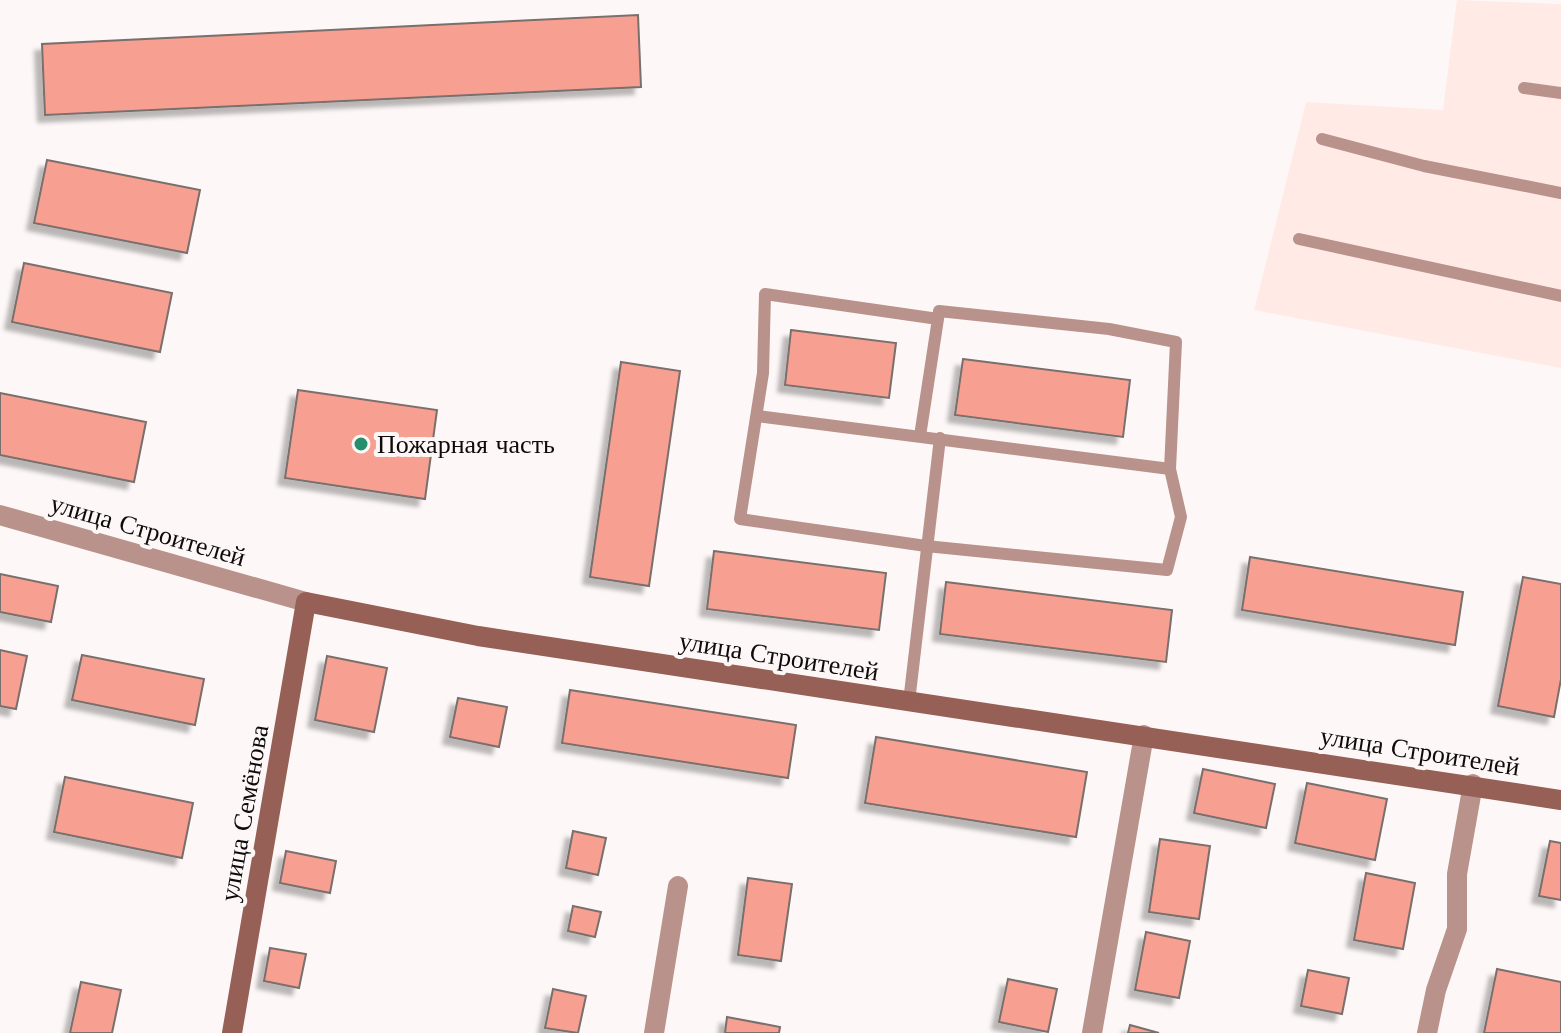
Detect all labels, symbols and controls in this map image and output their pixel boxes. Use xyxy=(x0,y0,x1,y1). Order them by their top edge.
place label: Пожарная часть xyxy=(377,428,555,460)
marker: Пожарная часть xyxy=(352,435,370,453)
street label: улица Строителей xyxy=(47,487,249,573)
street label: улица Строителей xyxy=(677,624,881,688)
street label: улица Строителей xyxy=(1318,719,1522,783)
street label: улица Семёнова xyxy=(213,722,275,904)

